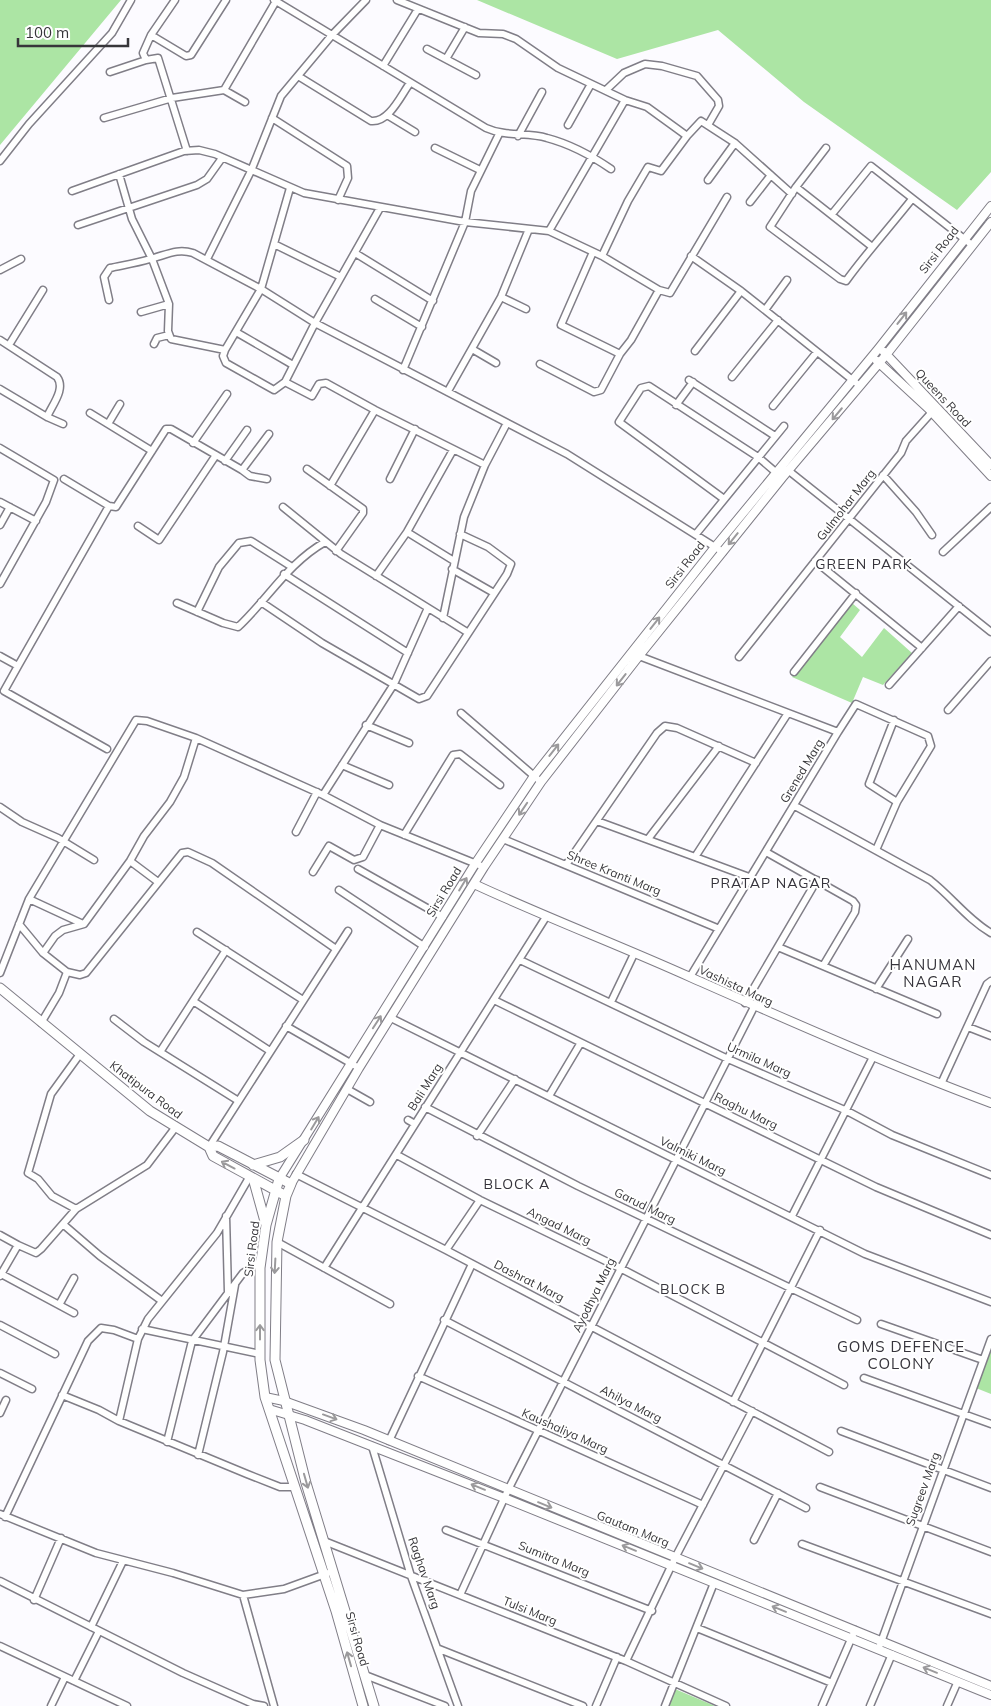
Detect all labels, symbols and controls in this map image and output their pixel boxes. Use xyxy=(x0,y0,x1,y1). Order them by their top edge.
scale bar xyxy=(18,15,128,47)
text: 100 m xyxy=(25,23,69,42)
street label: Sirsi Road xyxy=(915,223,962,276)
one-way arrow xyxy=(897,311,907,325)
street label: Queens Road xyxy=(912,365,974,430)
one-way arrow xyxy=(831,407,842,420)
street label: Gulmohar Marg xyxy=(813,466,878,543)
one-way arrow xyxy=(728,532,739,545)
street label: Sirsi Road xyxy=(661,538,708,591)
district label: GREEN PARK xyxy=(815,555,913,573)
one-way arrow xyxy=(650,616,660,630)
one-way arrow xyxy=(615,673,626,686)
street label: Grened Marg xyxy=(776,736,827,806)
one-way arrow xyxy=(549,744,560,757)
one-way arrow xyxy=(517,802,528,816)
street label: Shree Kranti Marg xyxy=(565,847,664,898)
street label: Sirsi Road xyxy=(423,864,464,920)
district label: PRATAP NAGAR xyxy=(710,874,832,892)
one-way arrow xyxy=(458,878,468,892)
district label: HANUMAN NAGAR xyxy=(890,955,976,991)
street label: Vashista Marg xyxy=(697,962,776,1009)
one-way arrow xyxy=(372,1016,382,1030)
street label: Urmila Marg xyxy=(725,1039,794,1080)
street label: Khatipura Road xyxy=(107,1057,186,1122)
street label: Bali Marg xyxy=(404,1060,445,1113)
street label: Raghu Marg xyxy=(712,1089,780,1132)
one-way arrow xyxy=(310,1116,320,1130)
street label: Valmiki Marg xyxy=(657,1133,729,1178)
one-way arrow xyxy=(221,1160,236,1170)
district label: BLOCK A xyxy=(484,1175,550,1193)
street label: Garud Marg xyxy=(612,1184,678,1227)
street label: Angad Marg xyxy=(525,1204,594,1248)
street label: Sirsi Road xyxy=(241,1220,262,1278)
street label: Ayodhya Marg xyxy=(569,1255,618,1335)
street label: Dashrat Marg xyxy=(492,1256,567,1305)
one-way arrow xyxy=(271,1258,280,1274)
district label: BLOCK B xyxy=(660,1280,726,1298)
one-way arrow xyxy=(255,1324,265,1340)
district label: GOMS DEFENCE COLONY xyxy=(837,1337,965,1373)
street label: Ahilya Marg xyxy=(598,1382,665,1425)
street label: Kaushaliya Marg xyxy=(520,1405,611,1456)
one-way arrow xyxy=(321,1413,337,1422)
street label: Sugreev Marg xyxy=(902,1450,943,1528)
one-way arrow xyxy=(301,1473,311,1489)
one-way arrow xyxy=(471,1482,486,1492)
one-way arrow xyxy=(537,1501,552,1510)
street label: Gautam Marg xyxy=(595,1507,672,1550)
street label: Raghav Marg xyxy=(405,1535,444,1611)
street label: Sumitra Marg xyxy=(516,1537,592,1580)
one-way arrow xyxy=(621,1543,637,1552)
one-way arrow xyxy=(687,1562,703,1571)
street label: Tulsi Marg xyxy=(501,1593,559,1628)
one-way arrow xyxy=(772,1604,787,1613)
street label: Sirsi Road xyxy=(343,1610,372,1668)
one-way arrow xyxy=(344,1652,354,1668)
one-way arrow xyxy=(923,1664,938,1674)

